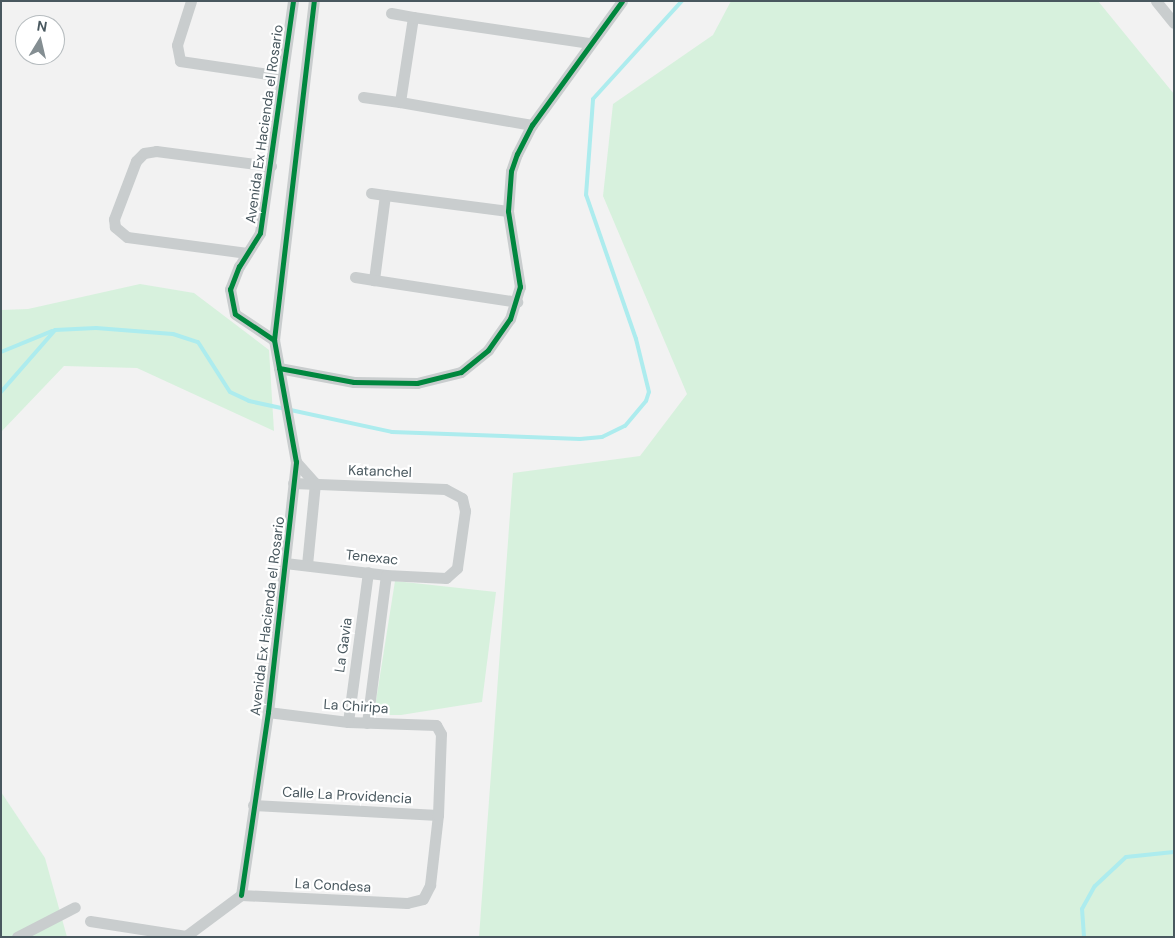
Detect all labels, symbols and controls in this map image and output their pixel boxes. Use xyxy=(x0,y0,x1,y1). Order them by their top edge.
north arrow xyxy=(15,15,65,65)
text: N xyxy=(36,16,49,36)
street label: Avenida Ex Hacienda el Rosario xyxy=(242,23,286,225)
street label: Katanchel xyxy=(348,461,412,481)
street label: Avenida Ex Hacienda el Rosario xyxy=(246,515,288,717)
street label: Tenexac xyxy=(345,546,399,568)
street label: La Gavia xyxy=(331,617,355,673)
street label: La Chiripa xyxy=(323,695,389,717)
street label: Calle La Providencia xyxy=(282,783,412,807)
street label: La Condesa xyxy=(294,875,372,895)

